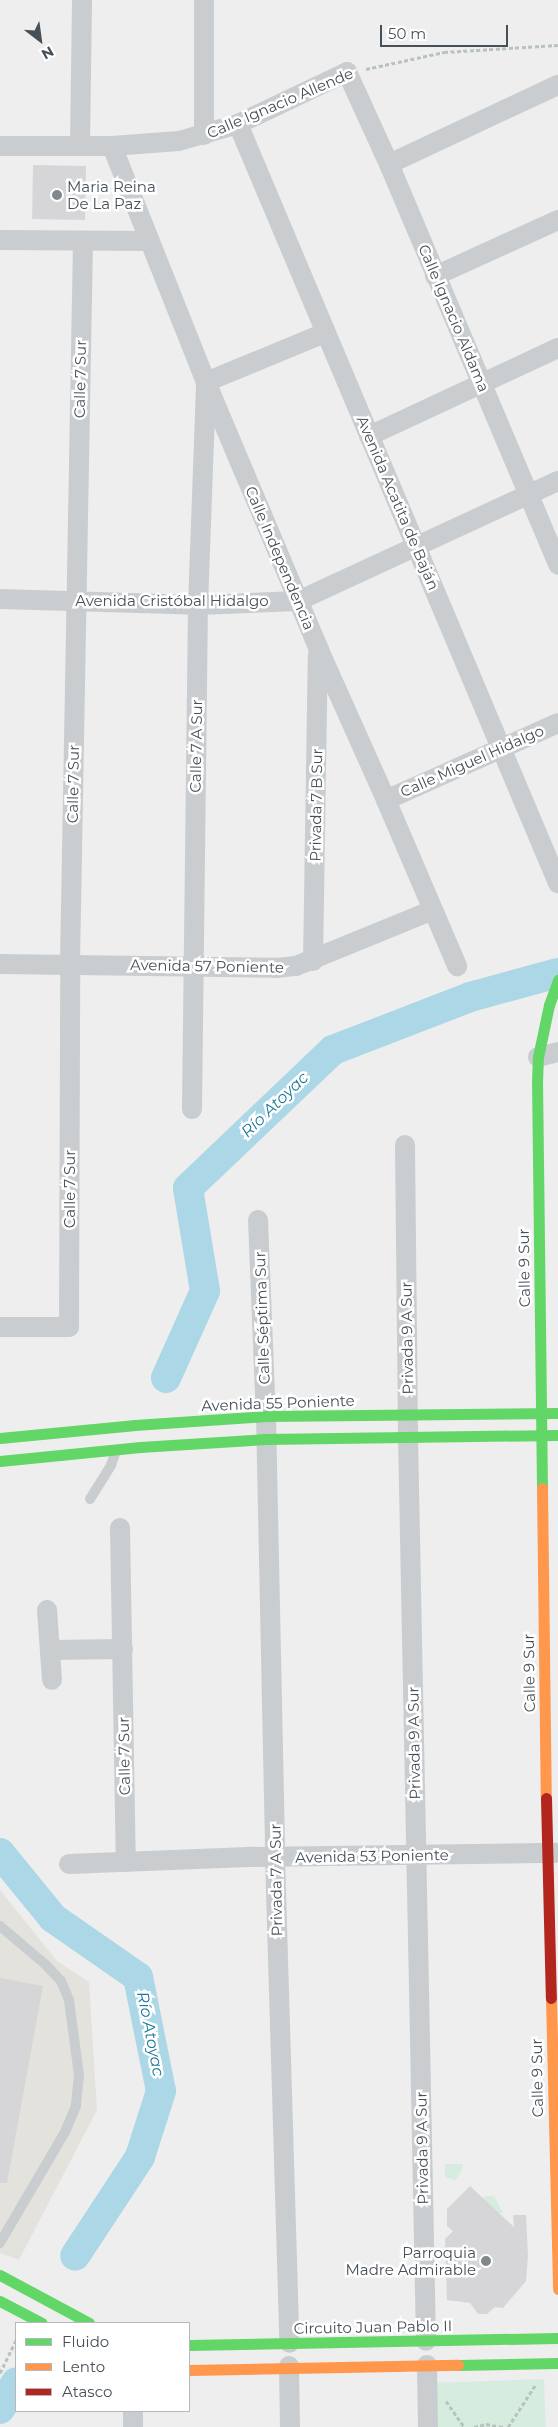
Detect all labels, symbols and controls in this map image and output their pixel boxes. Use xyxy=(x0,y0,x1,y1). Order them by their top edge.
north arrow xyxy=(15,15,65,65)
scale bar xyxy=(383,15,510,47)
text: 50 m xyxy=(388,24,426,43)
text: N xyxy=(38,42,57,64)
street label: Calle Ignacio Allende xyxy=(204,64,356,142)
place label: Maria Reina De La Paz xyxy=(67,177,156,212)
marker: Maria Reina De La Paz xyxy=(51,189,63,201)
street label: Calle Ignacio Aldama xyxy=(415,242,493,394)
street label: Calle 7 Sur xyxy=(70,340,90,418)
street label: Avenida Acatita de Baján xyxy=(353,413,443,593)
street label: Calle Independencia xyxy=(242,483,318,633)
street label: Avenida Cristóbal Hidalgo xyxy=(75,592,269,610)
street label: Calle 7 A Sur xyxy=(186,699,206,793)
street label: Calle Miguel Hidalgo xyxy=(397,721,547,801)
street label: Calle 7 Sur xyxy=(63,745,83,823)
street label: Privada 7 B Sur xyxy=(306,748,326,862)
street label: Avenida 57 Poniente xyxy=(130,956,284,976)
water label: Río Atoyac xyxy=(237,1068,313,1142)
street label: Calle 7 Sur xyxy=(61,1150,79,1228)
street label: Calle 9 Sur xyxy=(514,1228,534,1308)
street label: Calle Séptima Sur xyxy=(251,1251,273,1385)
street label: Privada 9 A Sur xyxy=(397,1281,417,1395)
street label: Avenida 55 Poniente xyxy=(201,1391,355,1415)
street label: Calle 9 Sur xyxy=(519,1633,539,1713)
street label: Privada 9 A Sur xyxy=(404,1686,424,1800)
street label: Calle 7 Sur xyxy=(114,1717,134,1795)
street label: Privada 7 A Sur xyxy=(266,1823,286,1937)
street label: Avenida 53 Poniente xyxy=(295,1846,449,1866)
water label: Río Atoyac xyxy=(132,1990,168,2078)
street label: Calle 9 Sur xyxy=(527,2038,547,2118)
street label: Privada 9 A Sur xyxy=(412,2091,432,2205)
place label: Parroquia Madre Admirable xyxy=(346,2243,476,2278)
marker: Parroquia Madre Admirable xyxy=(480,2255,492,2267)
street label: Circuito Juan Pablo II xyxy=(294,2317,452,2337)
legend xyxy=(15,2322,190,2412)
text: Fluido xyxy=(62,2332,109,2351)
text: Lento xyxy=(62,2357,105,2376)
text: Atasco xyxy=(62,2382,112,2401)

